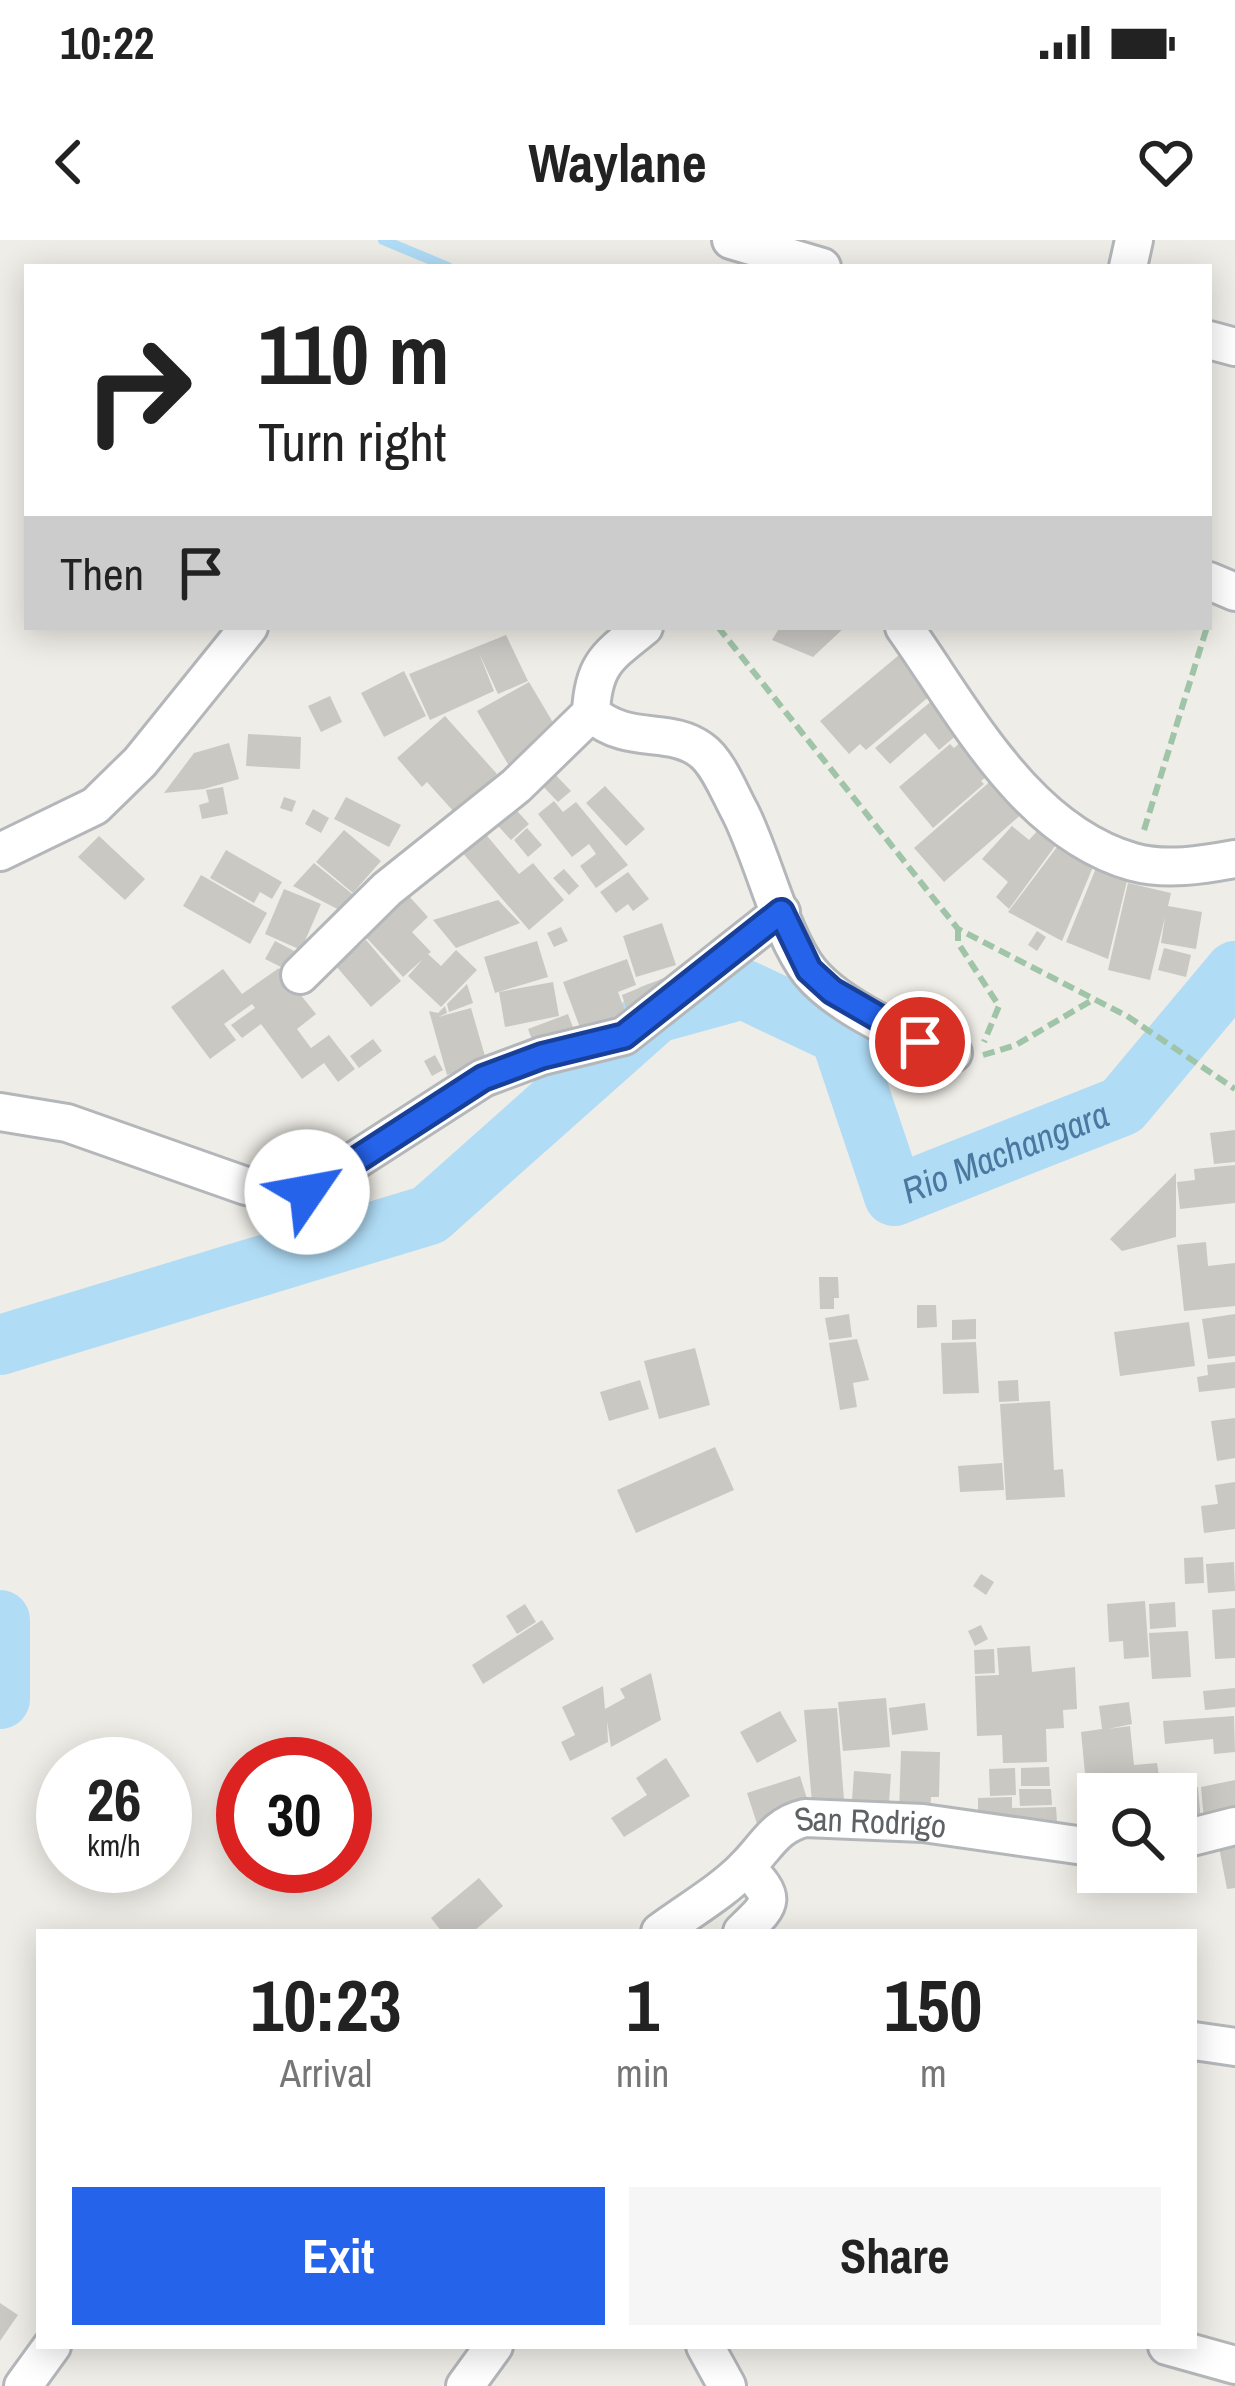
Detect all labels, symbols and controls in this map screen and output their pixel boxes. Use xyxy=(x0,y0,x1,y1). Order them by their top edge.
text: 10:22 xyxy=(60,12,154,73)
text: Waylane xyxy=(528,126,707,199)
icon: back xyxy=(36,129,102,195)
icon: heart xyxy=(1133,129,1199,195)
text: 110 m xyxy=(258,297,450,410)
icon: right xyxy=(60,312,216,468)
text: Turn right xyxy=(258,405,446,478)
icon: arrive xyxy=(168,540,234,606)
text: Then xyxy=(60,543,144,604)
pin xyxy=(869,991,971,1093)
icon: arrive xyxy=(887,1009,953,1075)
water label: Rio Machangara xyxy=(895,1090,1115,1215)
position arrow xyxy=(244,1129,370,1255)
speed limit sign: 30 xyxy=(216,1737,372,1893)
text: 26 xyxy=(87,1759,141,1840)
map controls xyxy=(1077,1773,1197,1893)
button: search xyxy=(1077,1773,1197,1893)
street label: San Rodrigo xyxy=(790,1795,950,1848)
text: km/h xyxy=(87,1825,141,1865)
text: 10:23 xyxy=(251,1956,402,2053)
text: 1 xyxy=(626,1956,659,2053)
text: 150 xyxy=(884,1956,982,2053)
text: Arrival xyxy=(280,2047,372,2099)
text: min xyxy=(616,2047,669,2099)
text: m xyxy=(920,2047,947,2099)
button: Exit xyxy=(72,2187,605,2325)
button: Share xyxy=(629,2187,1161,2325)

